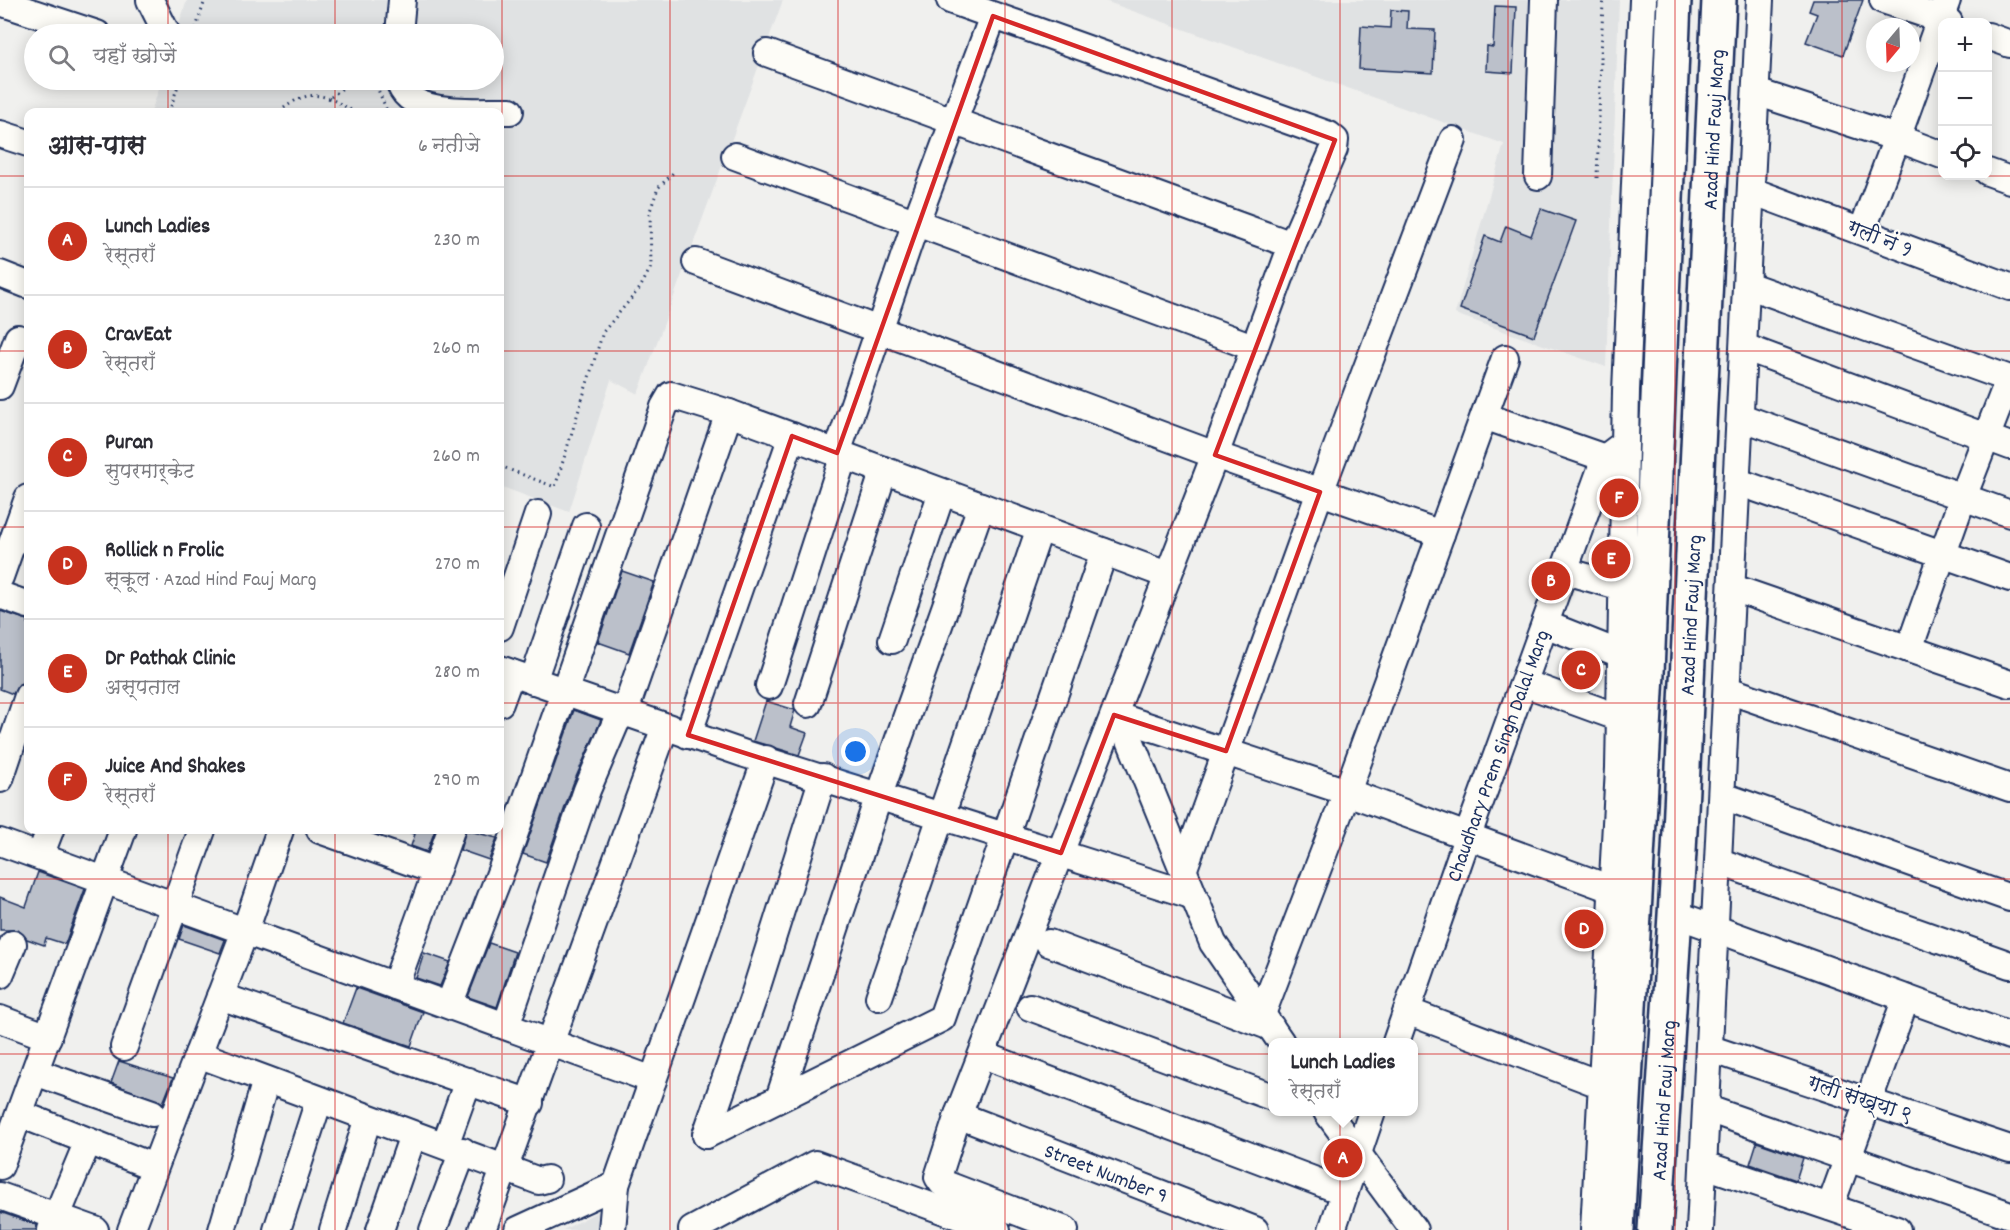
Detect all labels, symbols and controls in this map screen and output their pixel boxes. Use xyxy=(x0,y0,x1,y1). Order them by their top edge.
north arrow xyxy=(1866,18,1920,72)
map controls xyxy=(1938,18,1992,180)
button: + xyxy=(1938,18,1992,72)
search box xyxy=(24,24,504,90)
icon: search xyxy=(45,41,78,74)
text: यहाँ खोजें xyxy=(93,42,176,73)
street label: Azad Hind Fauj Marg xyxy=(1697,49,1735,211)
button: − xyxy=(1938,72,1992,126)
button: locate xyxy=(1938,126,1992,180)
text: आस-पास xyxy=(48,129,145,166)
text: 6 नतीजे xyxy=(418,133,480,161)
text: Lunch Ladies xyxy=(105,212,210,243)
street label: गली नं १ xyxy=(1841,214,1918,267)
text: A xyxy=(62,227,73,255)
text: 230 m xyxy=(433,227,480,255)
text: रेस्तराँ xyxy=(105,243,156,271)
text: CravEat xyxy=(105,320,172,351)
text: B xyxy=(63,335,72,363)
text: 260 m xyxy=(432,335,480,363)
text: रेस्तराँ xyxy=(105,351,156,379)
text: Puran xyxy=(105,428,153,459)
text: C xyxy=(63,443,72,471)
text: 260 m xyxy=(432,443,480,471)
text: सुपरमार्केट xyxy=(105,459,194,487)
pin: F xyxy=(1600,476,1638,520)
street label: Azad Hind Fauj Marg xyxy=(1674,534,1712,696)
text: Rollick n Frolic xyxy=(105,536,224,567)
pin: E xyxy=(1592,536,1630,582)
text: D xyxy=(62,551,73,579)
text: 270 m xyxy=(434,551,480,579)
pin: B xyxy=(1532,558,1570,604)
text: स्कूल · Azad Hind Fauj Marg xyxy=(105,567,316,595)
street label: Chaudhary Prem Singh Dalal Marg xyxy=(1441,626,1559,887)
text: Dr Pathak Clinic xyxy=(105,644,236,675)
pin: C xyxy=(1562,648,1600,692)
text: E xyxy=(63,659,72,687)
text: 280 m xyxy=(434,659,480,687)
text: अस्पताल xyxy=(105,675,180,703)
your location xyxy=(841,737,870,766)
text: Juice And Shakes xyxy=(105,752,246,783)
text: F xyxy=(63,767,72,795)
text: 290 m xyxy=(433,767,480,795)
text: रेस्तराँ xyxy=(105,783,156,811)
pin: D xyxy=(1564,906,1604,952)
street label: Azad Hind Fauj Marg xyxy=(1646,1019,1686,1182)
popup xyxy=(1268,1038,1418,1116)
text: Lunch Ladies xyxy=(1290,1048,1396,1079)
street label: गली संख्या ९ xyxy=(1802,1069,1917,1132)
text: रेस्तराँ xyxy=(1290,1079,1341,1107)
pin: A xyxy=(1324,1136,1362,1180)
street label: Street Number 9 xyxy=(1039,1138,1171,1213)

